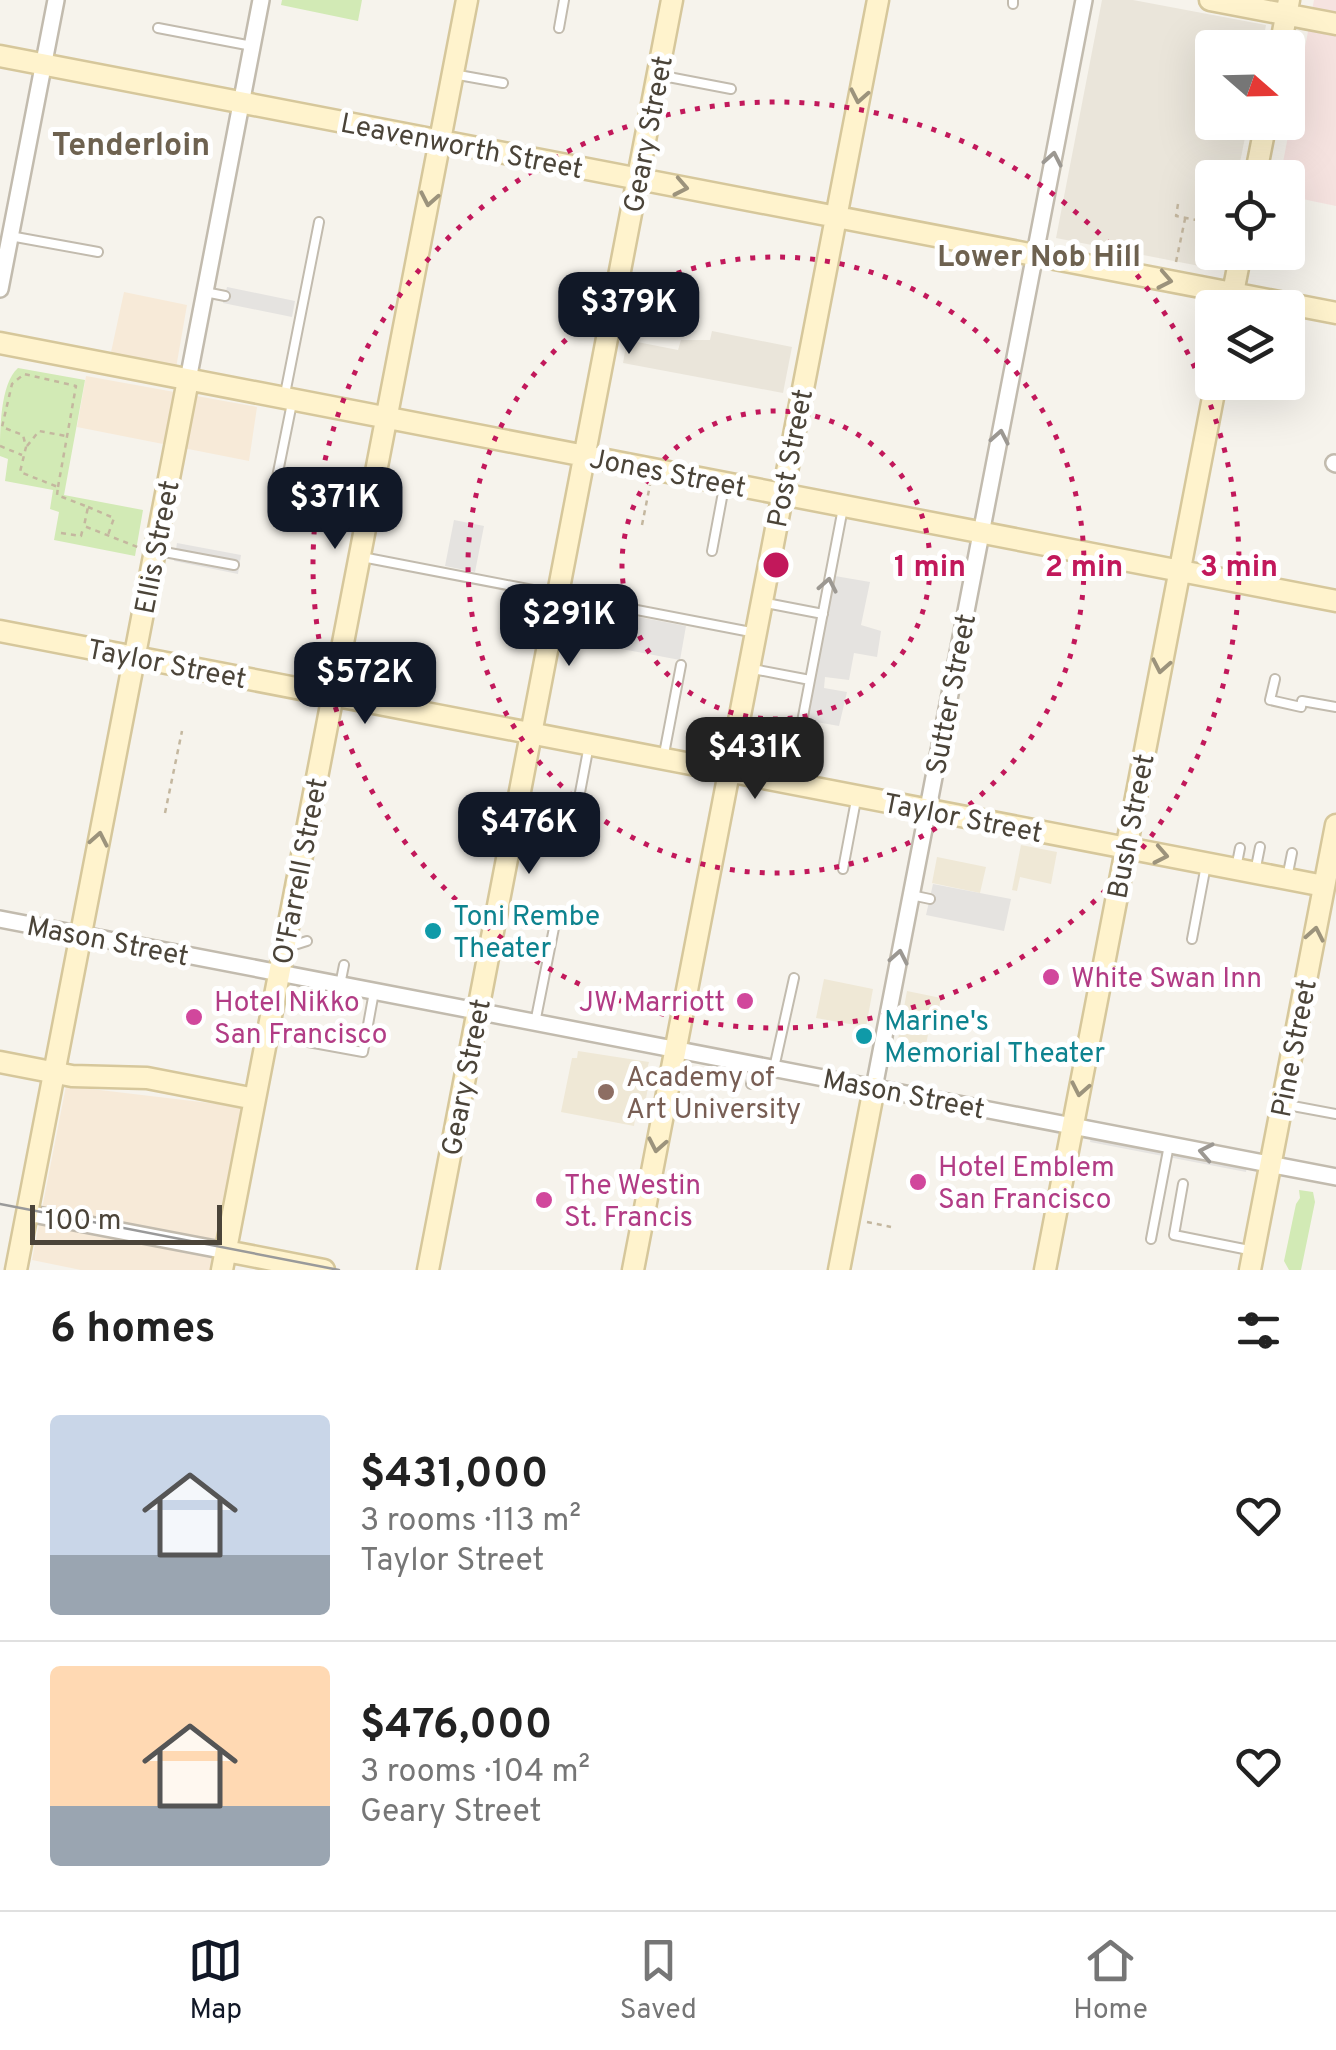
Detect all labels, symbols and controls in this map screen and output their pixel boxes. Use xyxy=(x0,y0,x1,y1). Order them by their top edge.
north arrow xyxy=(1195,30,1305,140)
map controls xyxy=(1195,30,1305,400)
street label: Geary Street xyxy=(617,53,683,216)
one-way arrow xyxy=(850,87,871,104)
street label: Leavenworth Street xyxy=(337,107,586,189)
district label: Tenderloin xyxy=(52,127,210,167)
one-way arrow xyxy=(1042,151,1063,167)
button: locate xyxy=(1195,160,1305,270)
one-way arrow xyxy=(672,175,689,196)
one-way arrow xyxy=(419,191,440,207)
district label: Lower Nob Hill xyxy=(937,240,1141,277)
one-way arrow xyxy=(1157,269,1173,290)
pin: $379K xyxy=(559,272,699,357)
text: $379K xyxy=(580,284,678,324)
button: layers xyxy=(1195,290,1305,400)
street label: Post Street xyxy=(761,386,823,531)
one-way arrow xyxy=(989,429,1010,445)
street label: Jones Street xyxy=(586,442,749,508)
pin: $371K xyxy=(265,467,405,552)
street label: Ellis Street xyxy=(128,478,190,617)
text: $371K xyxy=(289,479,381,519)
centre of rings xyxy=(758,547,794,583)
text: 1 min xyxy=(894,550,966,587)
text: 2 min xyxy=(1045,550,1123,587)
text: 3 min xyxy=(1200,550,1278,587)
one-way arrow xyxy=(817,576,838,593)
pin: $291K xyxy=(499,584,639,669)
text: $291K xyxy=(522,596,616,636)
street label: Sutter Street xyxy=(920,611,986,778)
street label: Taylor Street xyxy=(84,633,249,699)
pin: $572K xyxy=(295,642,435,727)
text: $572K xyxy=(316,654,414,694)
one-way arrow xyxy=(1151,658,1172,675)
pin: $431K xyxy=(685,717,825,802)
text: $431K xyxy=(708,729,802,769)
street label: Bush Street xyxy=(1101,751,1165,902)
street label: O'Farrell Street xyxy=(266,775,338,968)
street label: Taylor Street xyxy=(880,787,1045,853)
pin: $476K xyxy=(459,792,599,877)
text: $476K xyxy=(480,804,578,844)
one-way arrow xyxy=(88,831,109,847)
one-way arrow xyxy=(1153,844,1169,865)
place label: Toni Rembe Theater xyxy=(453,900,600,968)
street label: Mason Street xyxy=(23,910,191,976)
marker: Toni Rembe Theater xyxy=(422,920,444,942)
one-way arrow xyxy=(1304,926,1325,942)
one-way arrow xyxy=(888,949,909,966)
place label: White Swan Inn xyxy=(1071,962,1262,998)
marker: White Swan Inn xyxy=(1040,966,1062,988)
street label: Pine Street xyxy=(1265,977,1327,1121)
place label: Hotel Nikko San Francisco xyxy=(214,986,387,1054)
place label: JW Marriott xyxy=(579,986,725,1022)
marker: JW Marriott xyxy=(734,990,756,1012)
street label: Geary Street xyxy=(435,996,501,1159)
place label: Marine's Memorial Theater xyxy=(884,1005,1105,1073)
marker: Hotel Nikko San Francisco xyxy=(183,1006,205,1028)
marker: Marine's Memorial Theater xyxy=(853,1025,875,1047)
place label: Academy of Art University xyxy=(626,1061,801,1129)
street label: Mason Street xyxy=(819,1063,987,1129)
marker: Academy of Art University xyxy=(595,1081,617,1103)
one-way arrow xyxy=(1070,1081,1091,1097)
one-way arrow xyxy=(647,1136,668,1153)
one-way arrow xyxy=(1198,1142,1214,1163)
place label: Hotel Emblem San Francisco xyxy=(938,1151,1115,1219)
place label: The Westin St. Francis xyxy=(564,1169,701,1237)
marker: Hotel Emblem San Francisco xyxy=(907,1171,929,1193)
marker: The Westin St. Francis xyxy=(533,1189,555,1211)
scale bar xyxy=(30,1200,222,1244)
text: 100 m xyxy=(45,1204,121,1240)
icon: filters xyxy=(1231,1303,1286,1358)
text: 6 homes xyxy=(50,1304,215,1357)
text: $431,000 xyxy=(360,1449,548,1502)
icon: home xyxy=(130,1455,250,1575)
icon: heart xyxy=(1231,1488,1286,1543)
text: 3 rooms · 113 m² xyxy=(360,1502,581,1542)
text: Taylor Street xyxy=(360,1542,544,1582)
text: $476,000 xyxy=(360,1700,552,1753)
icon: home xyxy=(130,1706,250,1826)
icon: heart xyxy=(1231,1739,1286,1794)
text: 3 rooms · 104 m² xyxy=(360,1753,590,1793)
text: Geary Street xyxy=(360,1793,542,1833)
tab: Map xyxy=(188,1933,243,2029)
tab: Saved xyxy=(620,1933,697,2029)
tab: Home xyxy=(1073,1933,1148,2029)

